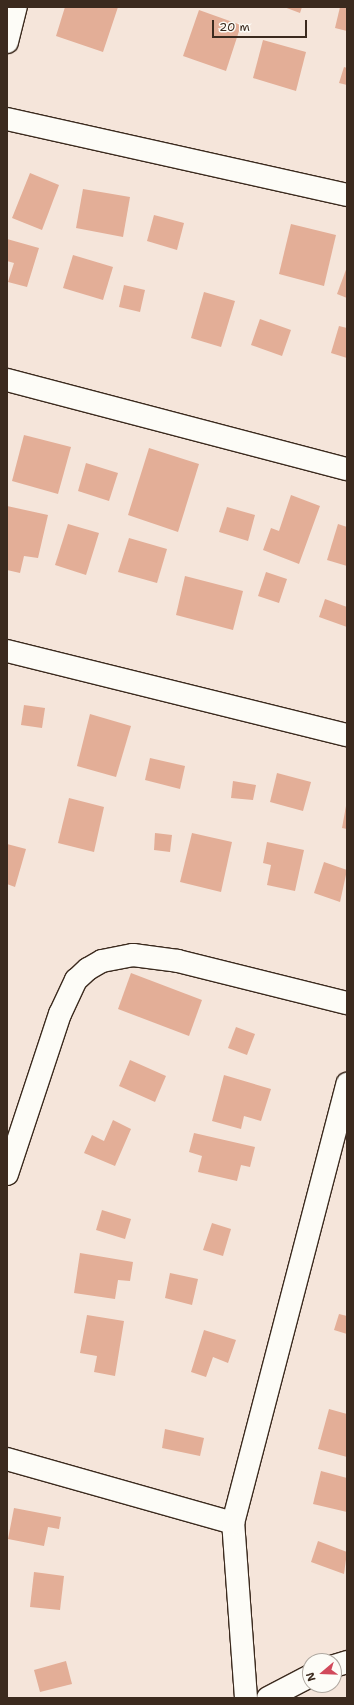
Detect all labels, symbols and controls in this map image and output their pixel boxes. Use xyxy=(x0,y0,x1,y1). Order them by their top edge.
scale bar xyxy=(214,12,309,38)
text: 20 m xyxy=(219,19,250,35)
north arrow xyxy=(302,1653,342,1693)
text: N xyxy=(303,1670,320,1683)

